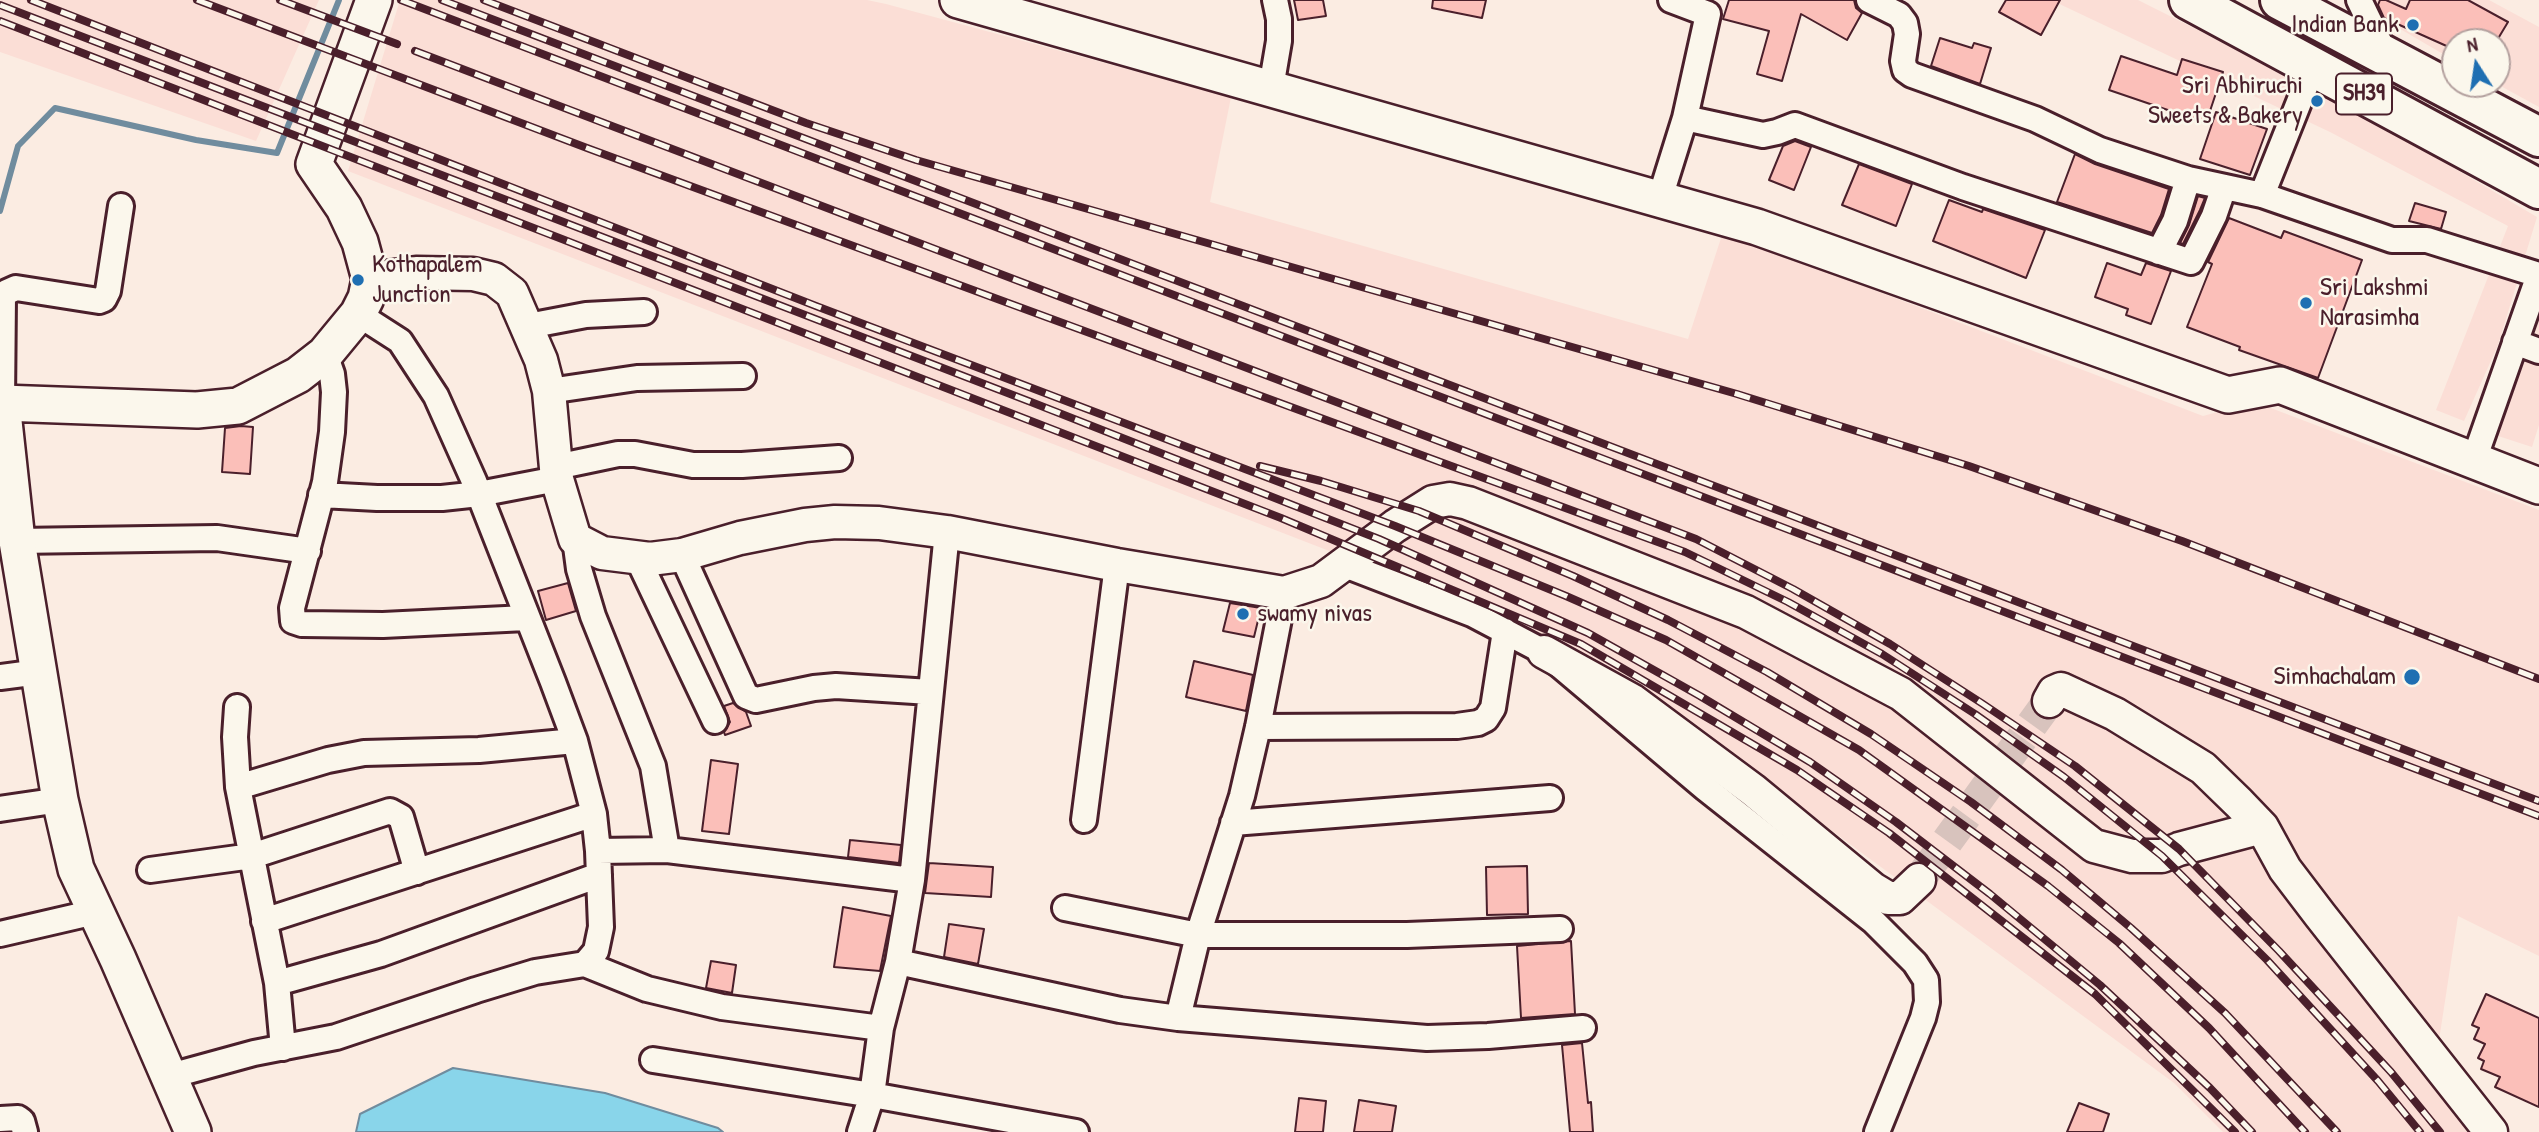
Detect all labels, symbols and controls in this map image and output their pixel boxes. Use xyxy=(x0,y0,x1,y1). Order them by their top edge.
place label: Indian Bank xyxy=(2291,9,2399,41)
marker: Indian Bank xyxy=(2405,17,2421,33)
north arrow xyxy=(2441,28,2511,98)
text: N xyxy=(2464,31,2480,58)
place label: Sri Abhiruchi Sweets & Bakery xyxy=(2148,70,2303,132)
road number: SH39 xyxy=(2336,74,2392,114)
marker: Sri Abhiruchi Sweets & Bakery xyxy=(2309,93,2325,109)
place label: Kothapalem Junction xyxy=(372,249,482,310)
marker: Kothapalem Junction xyxy=(350,272,366,288)
place label: Sri Lakshmi Narasimha xyxy=(2320,272,2429,334)
marker: Sri Lakshmi Narasimha xyxy=(2298,295,2314,311)
place label: swamy nivas xyxy=(1257,598,1372,630)
marker: swamy nivas xyxy=(1235,606,1251,622)
place label: Simhachalam xyxy=(2273,661,2396,693)
marker: Simhachalam xyxy=(2402,667,2422,687)

